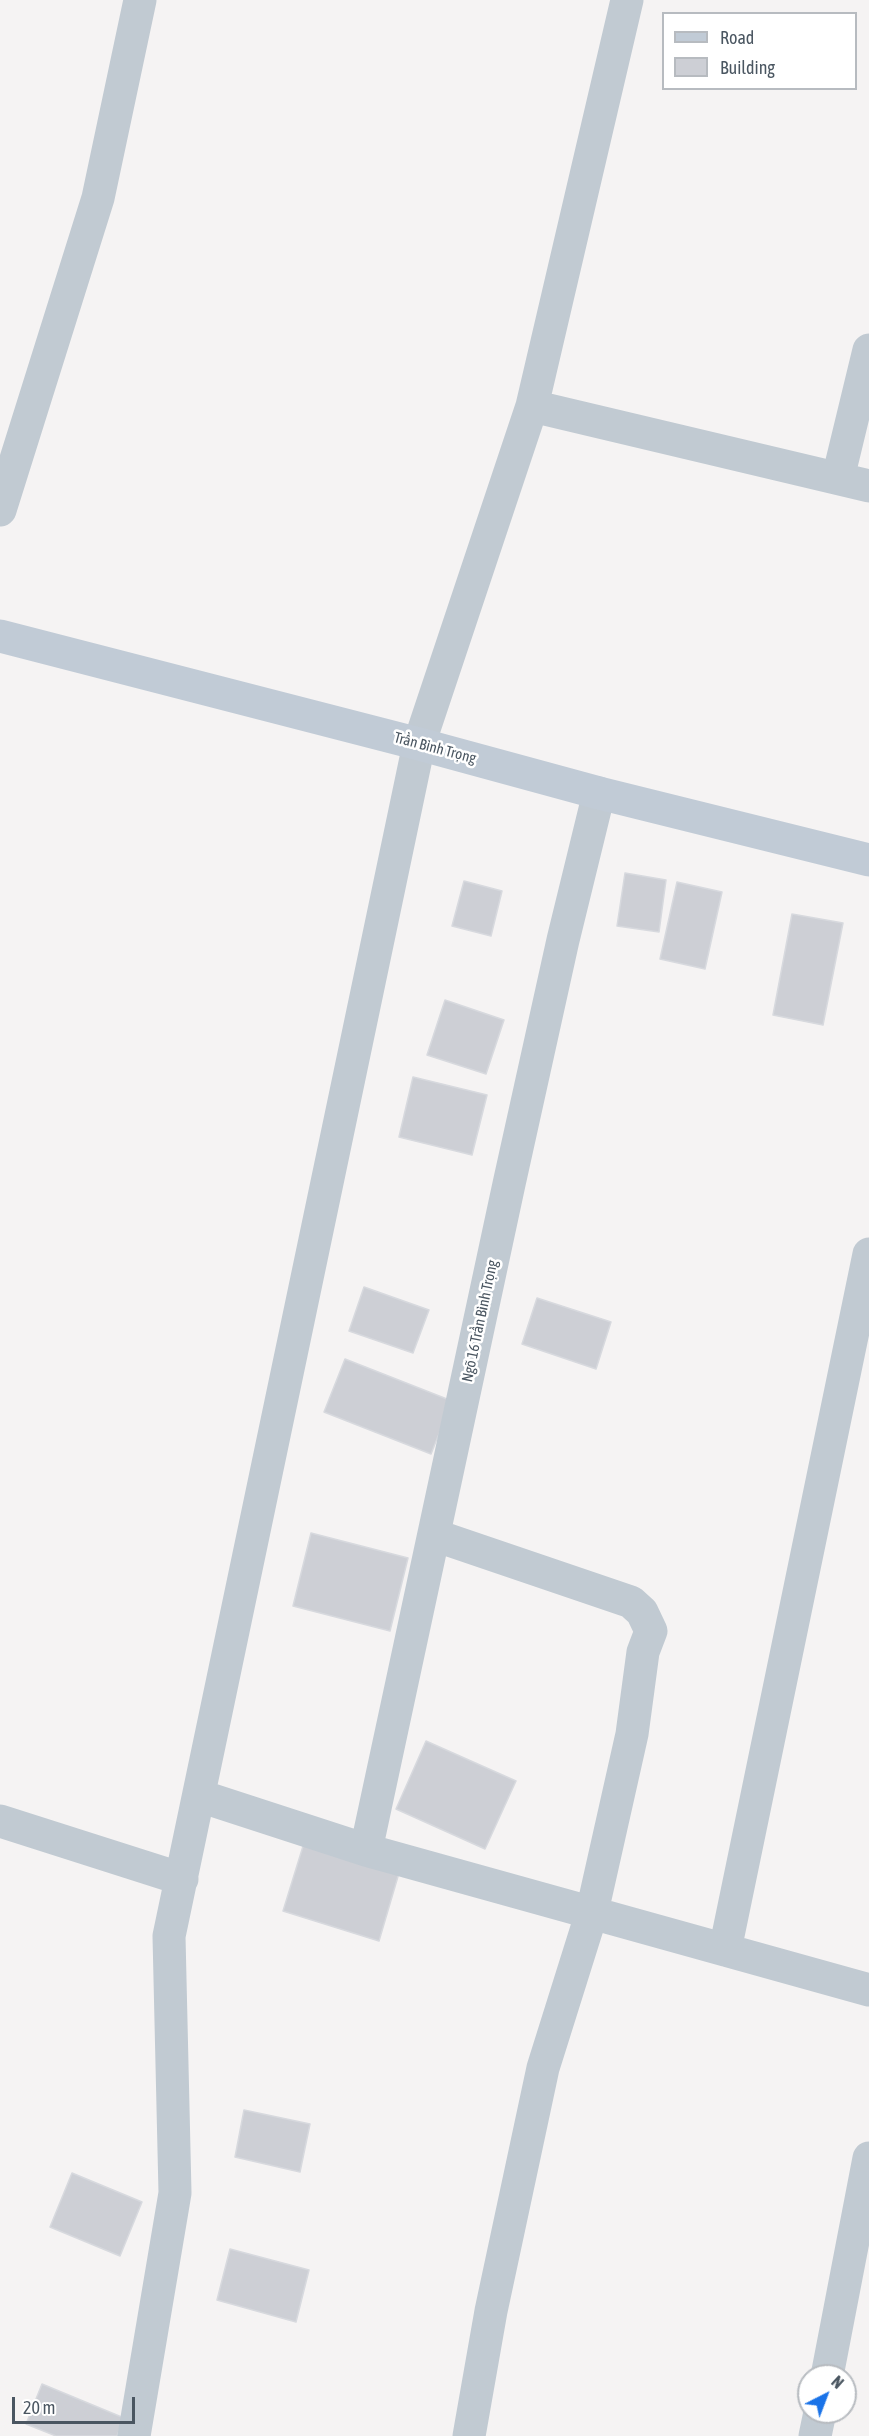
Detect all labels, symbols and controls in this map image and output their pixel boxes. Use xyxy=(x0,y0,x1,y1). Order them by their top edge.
legend xyxy=(662,12,857,90)
text: Road xyxy=(720,27,754,48)
text: Building xyxy=(720,57,775,78)
street label: Trần Bình Trọng xyxy=(392,728,478,768)
street label: Ngõ 16 Trần Bình Trọng xyxy=(458,1258,502,1384)
north arrow xyxy=(797,2364,857,2424)
text: N xyxy=(828,2372,847,2392)
scale bar xyxy=(15,2385,138,2423)
text: 20 m xyxy=(23,2397,55,2418)

